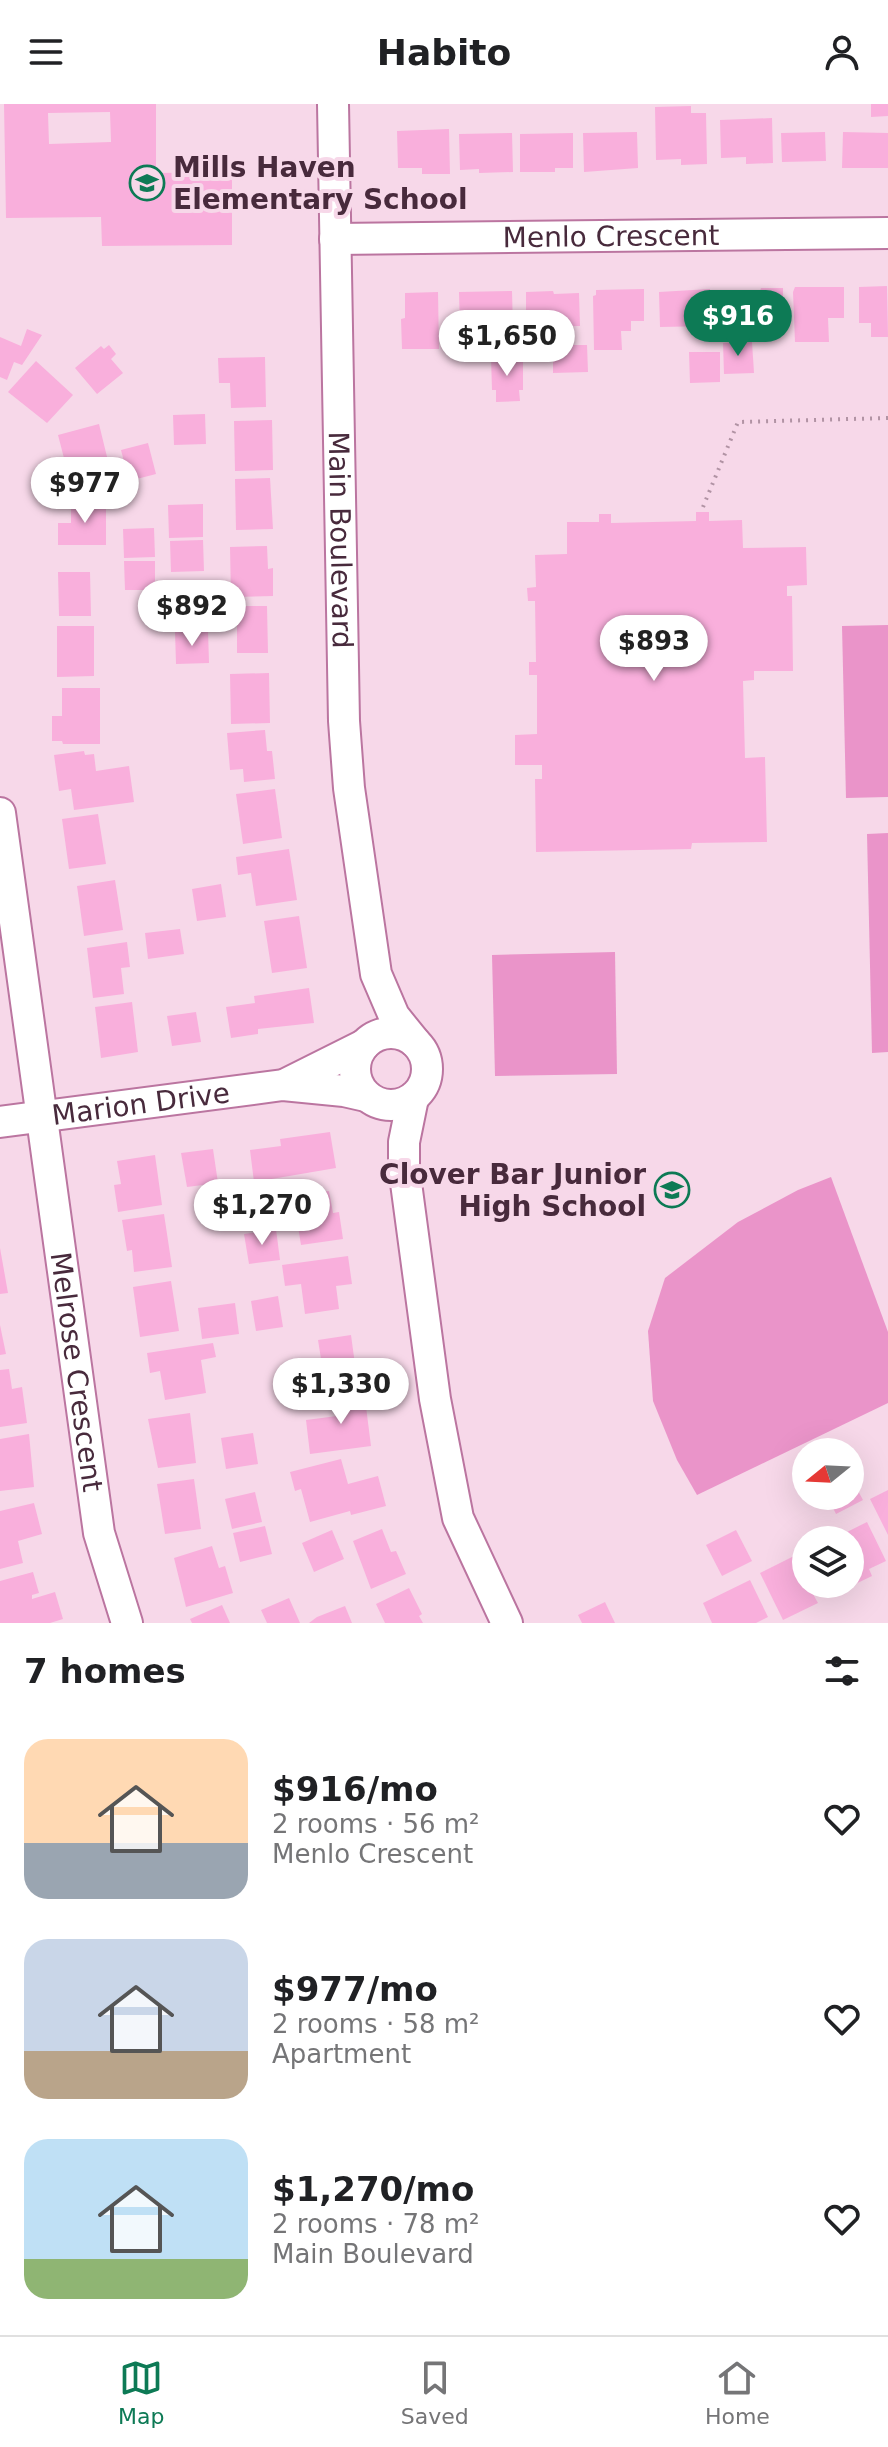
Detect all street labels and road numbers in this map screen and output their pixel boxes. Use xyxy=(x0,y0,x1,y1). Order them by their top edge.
street label: Menlo Crescent xyxy=(502,219,720,254)
street label: Main Boulevard xyxy=(322,431,359,649)
street label: Marion Drive xyxy=(50,1076,232,1132)
street label: Melrose Crescent xyxy=(44,1250,109,1494)

